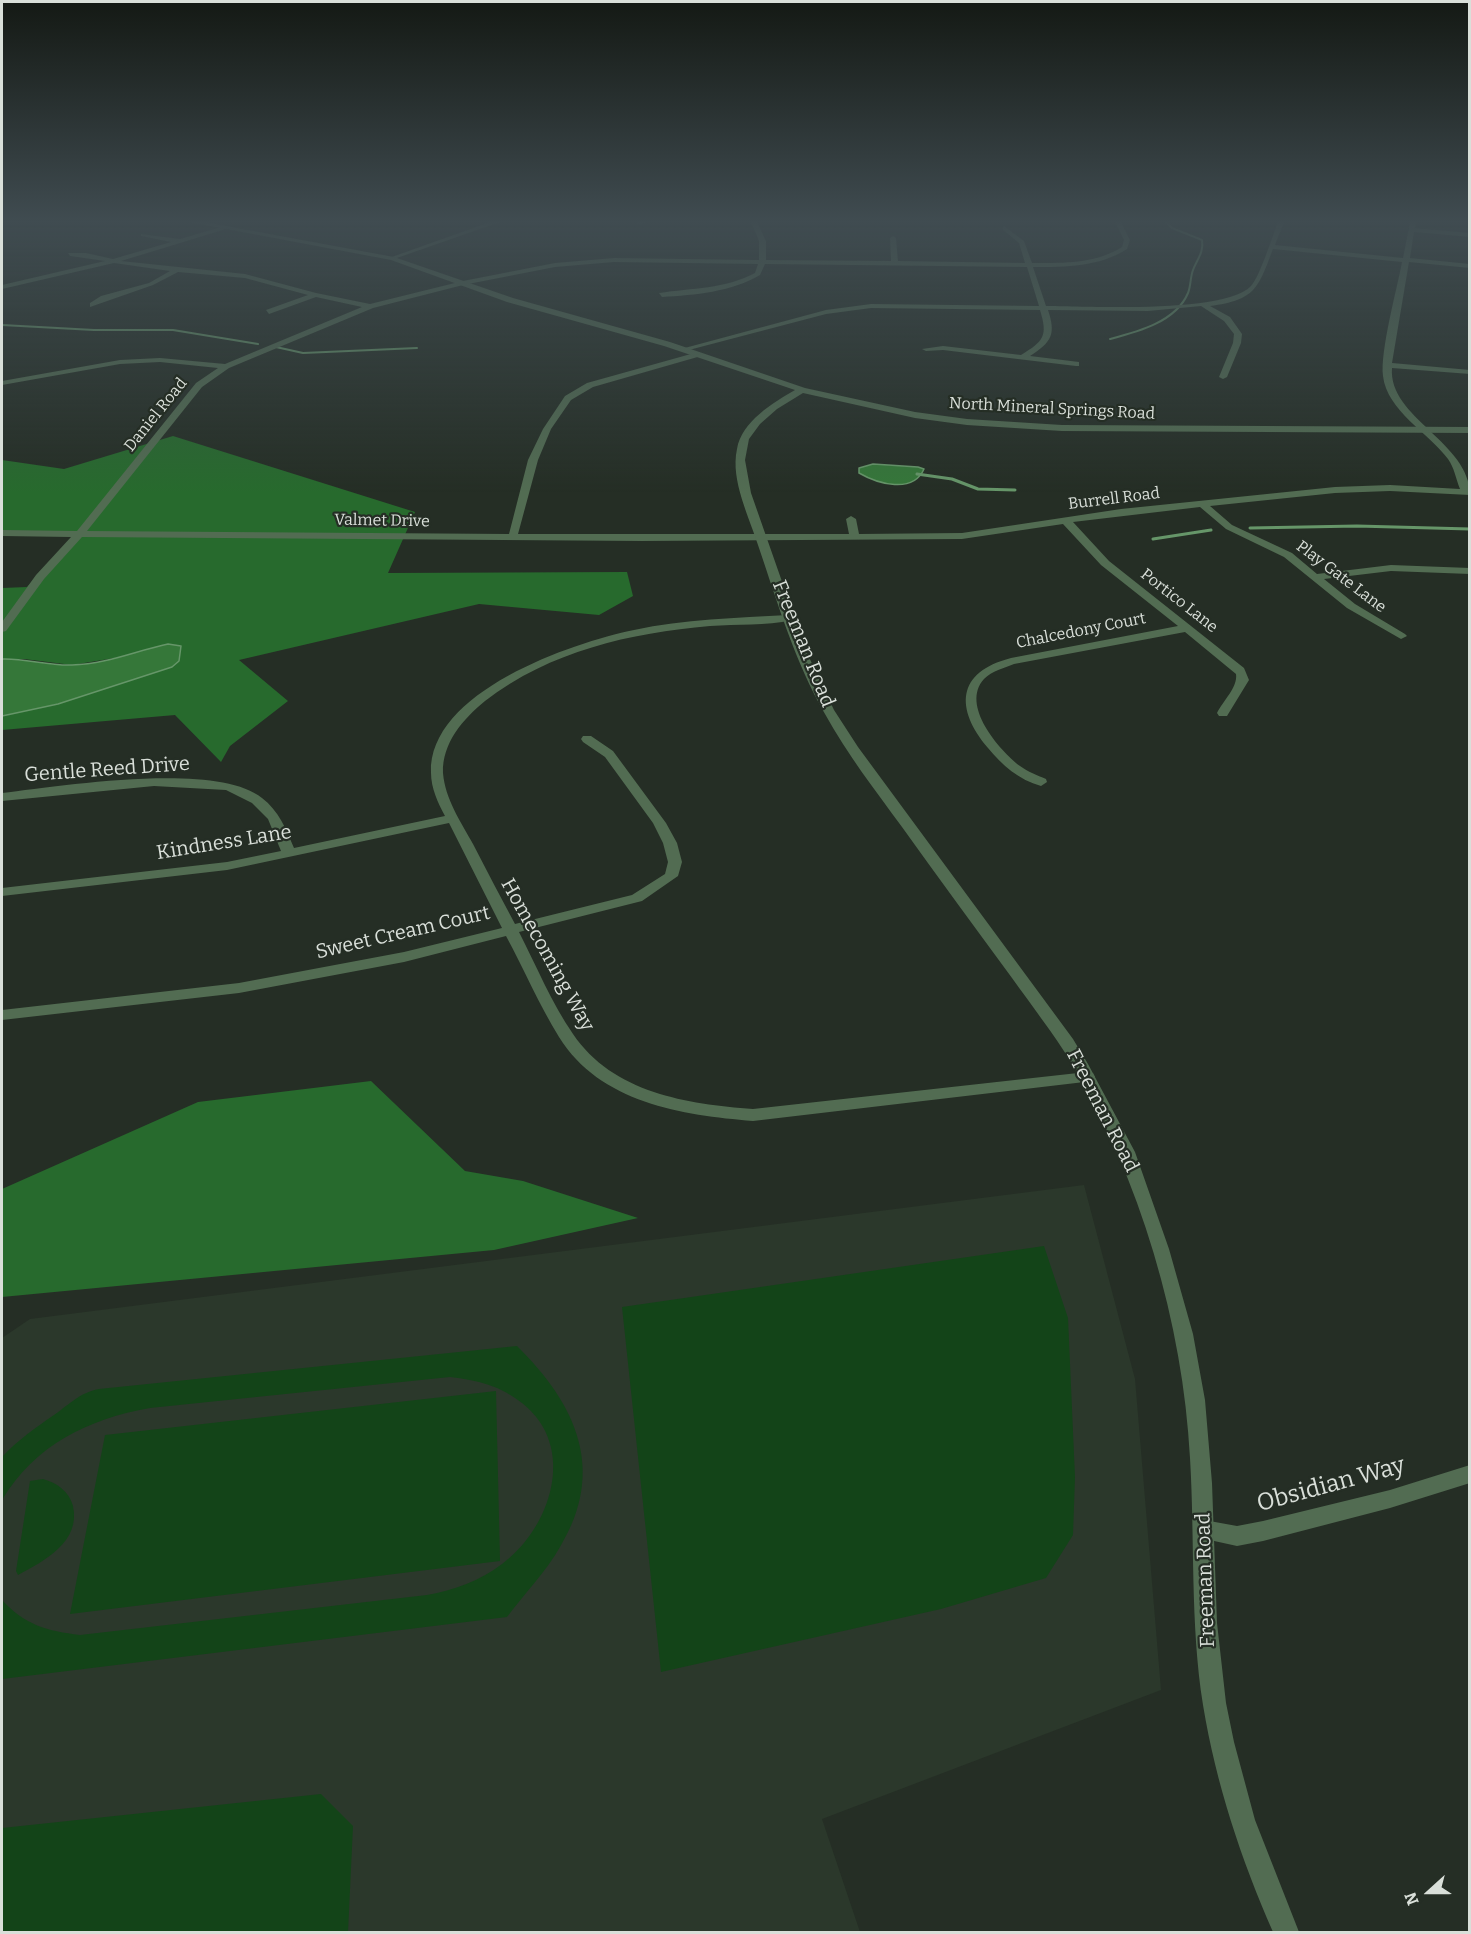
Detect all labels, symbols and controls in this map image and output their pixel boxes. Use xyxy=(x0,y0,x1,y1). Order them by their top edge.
street label: Daniel Road xyxy=(121,374,191,456)
street label: North Mineral Springs Road xyxy=(949,394,1155,424)
street label: Burrell Road xyxy=(1067,484,1161,514)
street label: Valmet Drive xyxy=(334,511,430,531)
street label: Play Gate Lane xyxy=(1292,537,1390,617)
street label: Portico Lane xyxy=(1137,565,1221,637)
street label: Freeman Road xyxy=(767,577,839,711)
street label: Chalcedony Court xyxy=(1015,609,1147,653)
street label: Gentle Reed Drive xyxy=(23,752,191,788)
street label: Kindness Lane xyxy=(155,820,293,866)
street label: Homecoming Way xyxy=(495,874,599,1036)
street label: Sweet Cream Court xyxy=(314,901,492,965)
street label: Freeman Road xyxy=(1061,1045,1143,1177)
street label: Obsidian Way xyxy=(1254,1451,1408,1519)
street label: Freeman Road xyxy=(1192,1512,1220,1648)
north arrow xyxy=(1399,1862,1459,1922)
text: N xyxy=(1401,1889,1423,1908)

